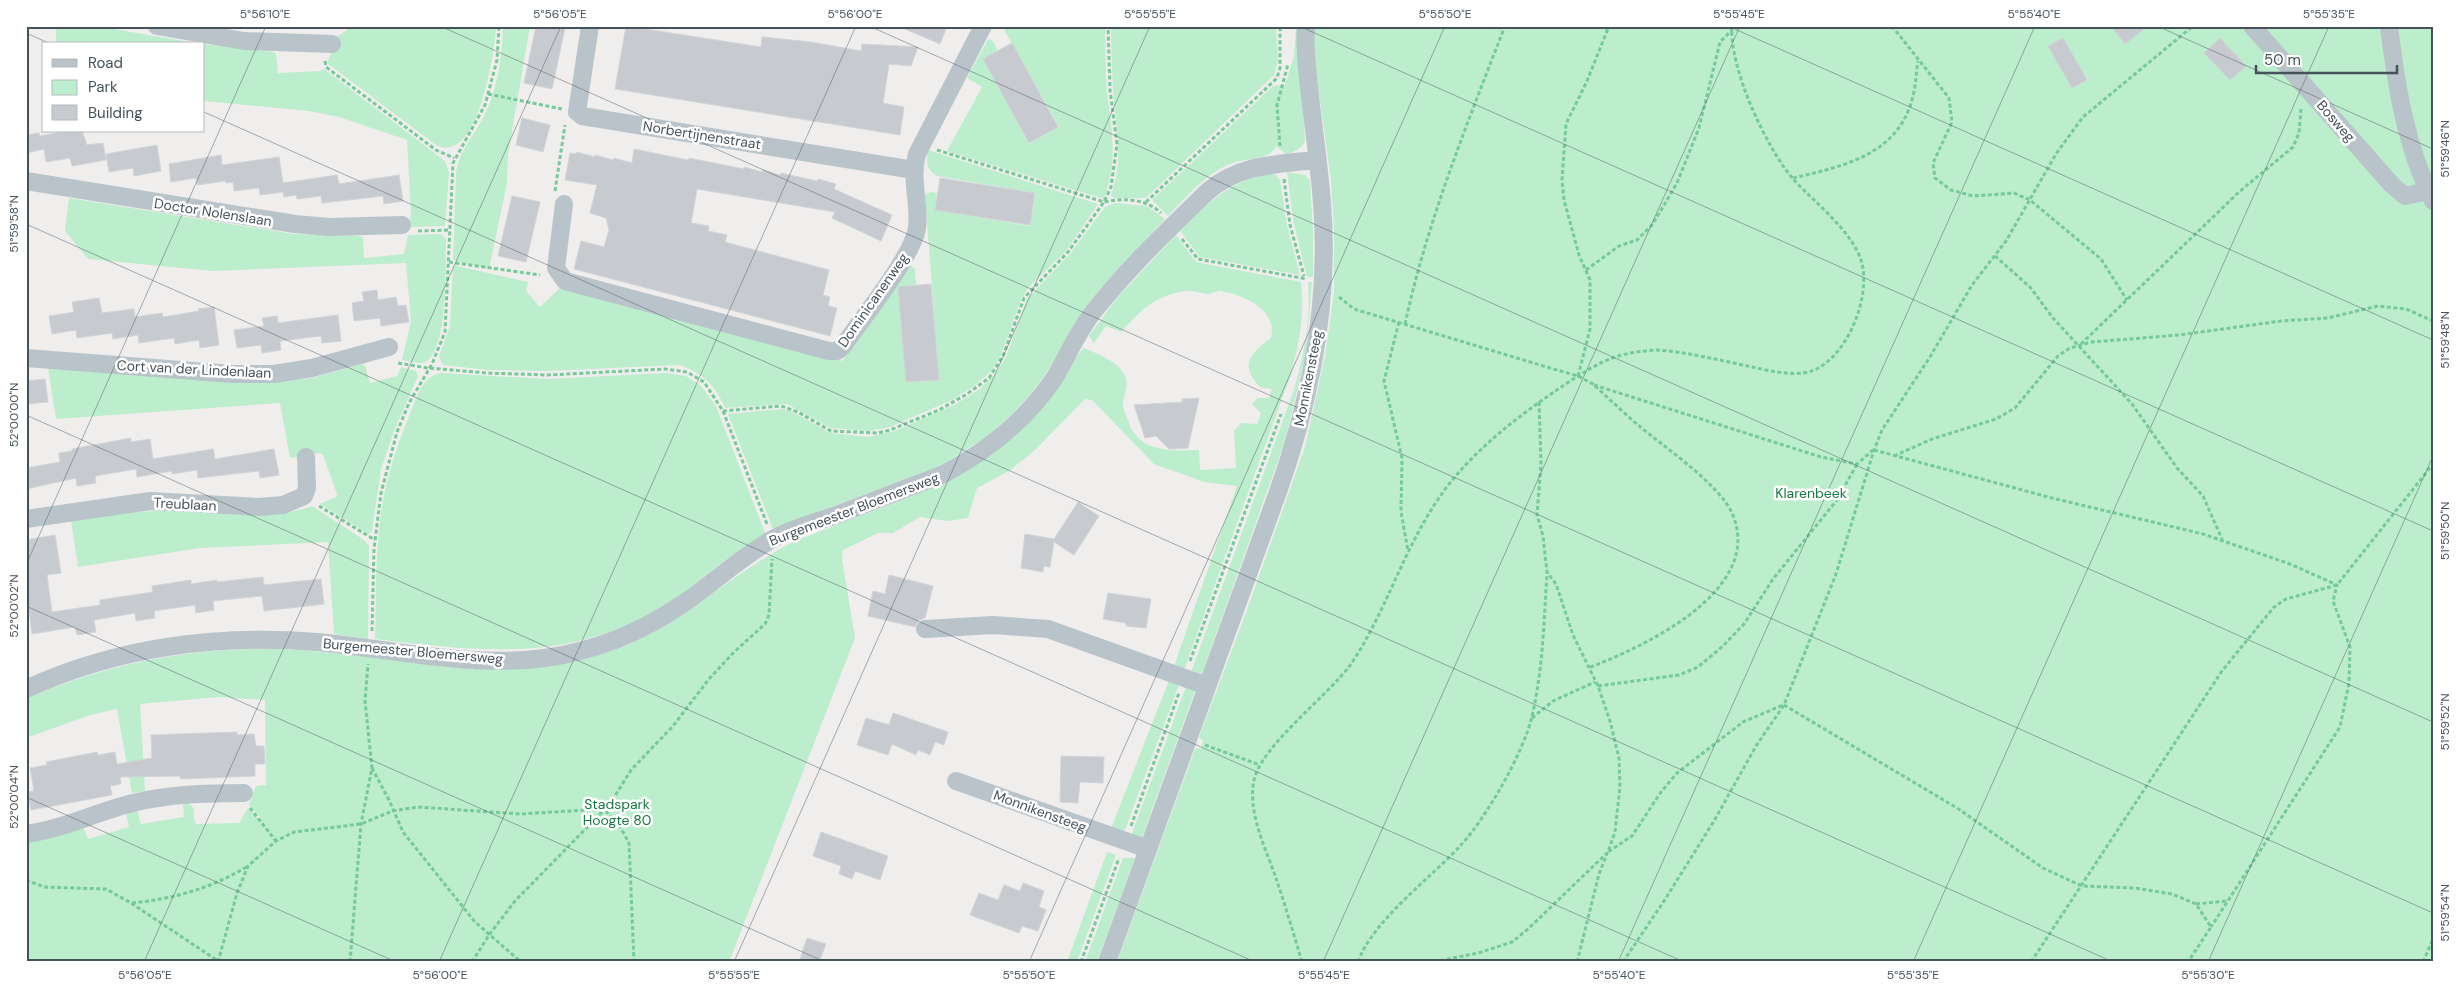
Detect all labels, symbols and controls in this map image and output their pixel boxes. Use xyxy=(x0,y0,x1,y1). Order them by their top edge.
text: 5°56'10"E xyxy=(240,6,290,22)
text: 5°56'05"E xyxy=(533,6,587,22)
text: 5°56'00"E xyxy=(828,6,883,22)
text: 5°55'55"E xyxy=(1124,6,1176,22)
text: 5°55'50"E xyxy=(1418,6,1472,22)
text: 5°55'45"E xyxy=(1713,6,1765,22)
text: 5°55'40"E xyxy=(2008,6,2061,22)
text: 5°55'35"E xyxy=(2303,6,2355,22)
legend xyxy=(42,42,205,132)
scale bar xyxy=(2256,42,2398,74)
text: 50 m xyxy=(2264,50,2301,70)
text: Road xyxy=(88,53,123,73)
text: Park xyxy=(88,77,118,97)
street label: Bosweg xyxy=(2313,96,2359,146)
text: Building xyxy=(88,103,143,123)
street label: Norbertijnenstraat xyxy=(642,117,762,153)
text: 51°59'46"N xyxy=(2437,120,2453,178)
street label: Doctor Nolenslaan xyxy=(153,194,273,230)
text: 51°59'58"N xyxy=(6,195,22,253)
street label: Dominicanenweg xyxy=(834,249,912,351)
text: 51°59'48"N xyxy=(2437,311,2453,369)
street label: Monnikensteeg xyxy=(1290,328,1326,428)
street label: Cort van der Lindenlaan xyxy=(116,356,272,382)
text: 52°00'00"N xyxy=(6,383,22,447)
street label: Burgemeester Bloemersweg xyxy=(767,468,942,550)
park label: Klarenbeek xyxy=(1775,484,1847,502)
street label: Treublaan xyxy=(153,493,217,515)
text: 51°59'50"N xyxy=(2437,502,2453,560)
text: 52°00'02"N xyxy=(6,574,22,638)
street label: Burgemeester Bloemersweg xyxy=(322,634,504,668)
text: 51°59'52"N xyxy=(2437,693,2453,751)
text: 52°00'04"N xyxy=(6,765,22,829)
street label: Monnikensteeg xyxy=(991,786,1089,836)
park label: Stadspark Hoogte 80 xyxy=(583,795,651,829)
text: 51°59'54"N xyxy=(2437,884,2453,942)
text: 5°56'05"E xyxy=(118,967,172,983)
text: 5°56'00"E xyxy=(413,967,468,983)
text: 5°55'55"E xyxy=(708,967,760,983)
text: 5°55'50"E xyxy=(1002,967,1056,983)
text: 5°55'45"E xyxy=(1298,967,1350,983)
text: 5°55'40"E xyxy=(1593,967,1646,983)
text: 5°55'35"E xyxy=(1887,967,1939,983)
text: 5°55'30"E xyxy=(2181,967,2235,983)

